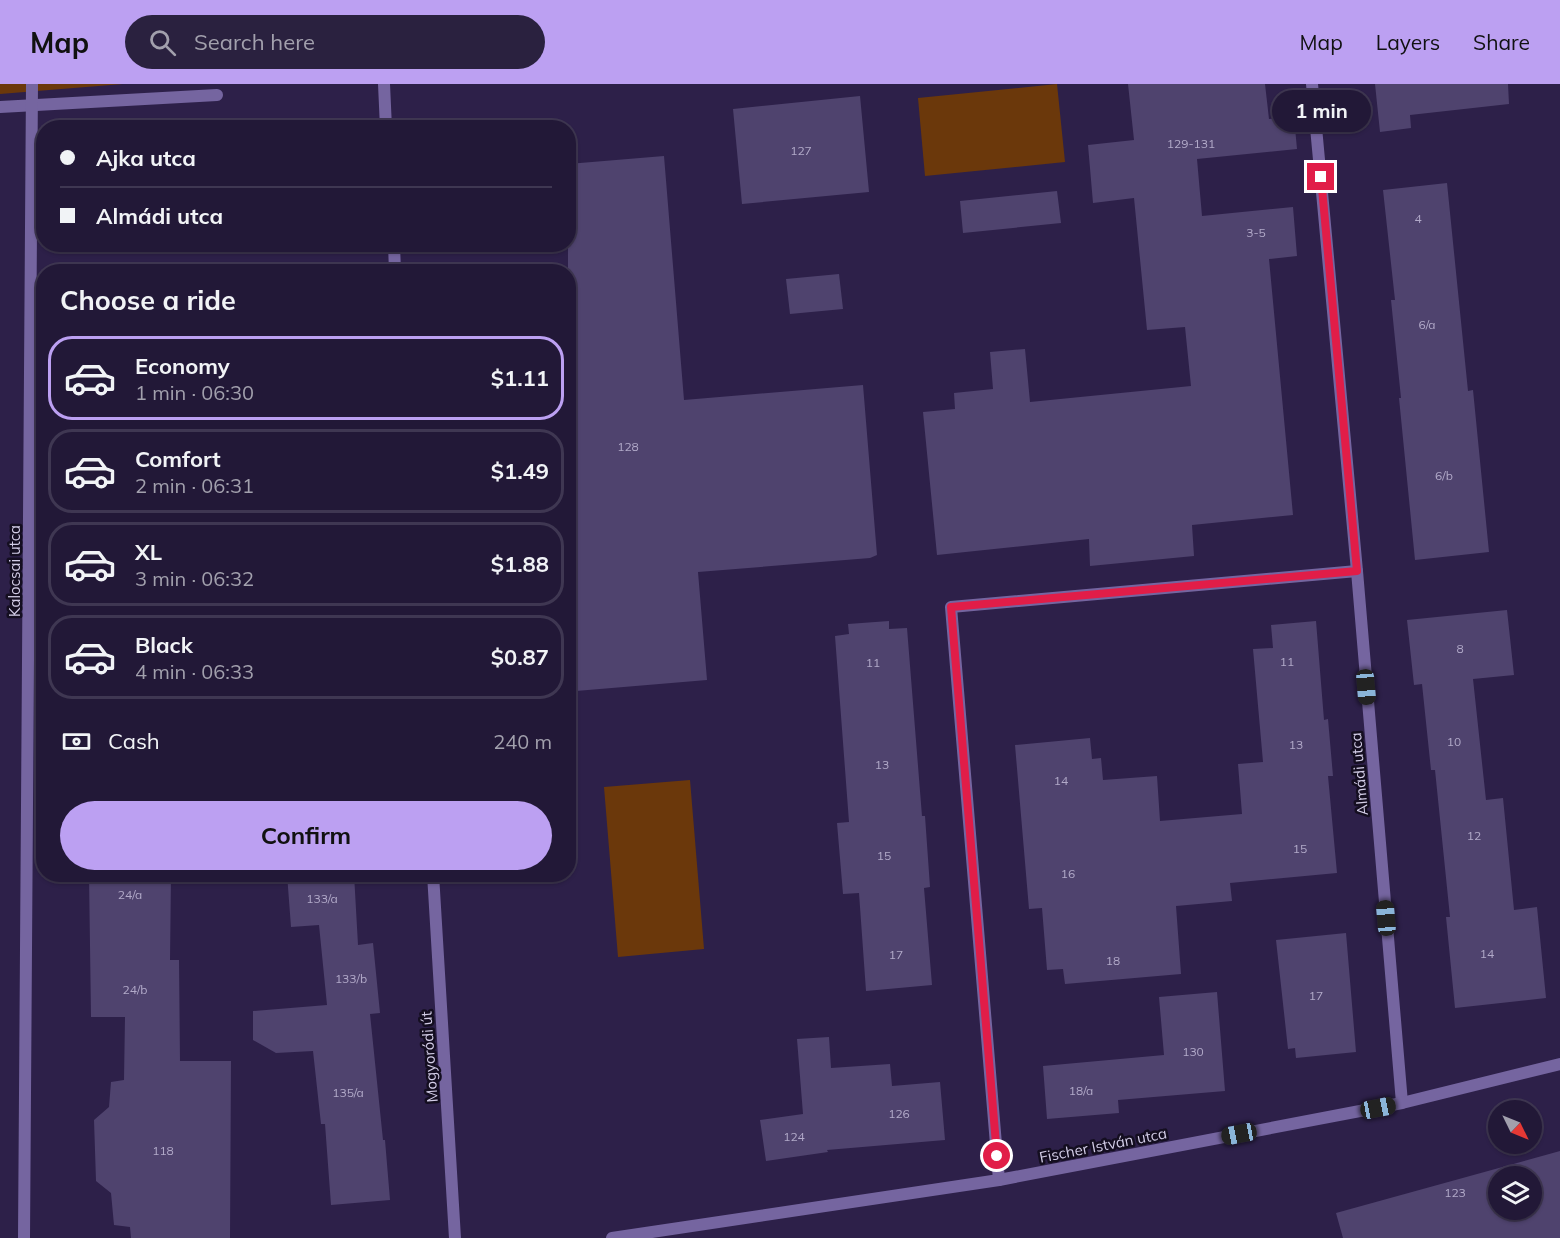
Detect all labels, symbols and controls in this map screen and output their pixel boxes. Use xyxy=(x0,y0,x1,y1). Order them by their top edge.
search box xyxy=(125,15,545,69)
text: Map xyxy=(30,25,89,60)
icon: search xyxy=(146,26,179,59)
text: Search here xyxy=(194,28,315,56)
text: Map xyxy=(1300,29,1343,55)
text: Layers xyxy=(1376,29,1440,55)
text: Share xyxy=(1473,29,1530,55)
callout: 1 min xyxy=(1272,90,1370,132)
text: 1 min xyxy=(1295,98,1348,123)
house number: 129-131 xyxy=(1167,136,1215,151)
house number: 127 xyxy=(790,143,812,158)
text: Ajka utca xyxy=(96,144,196,172)
route end xyxy=(1307,163,1334,190)
text: Almádi utca xyxy=(96,202,223,230)
house number: 4 xyxy=(1414,211,1422,226)
house number: 3-5 xyxy=(1246,225,1266,240)
text: Choose a ride xyxy=(60,283,236,317)
house number: 6/a xyxy=(1418,317,1436,332)
icon: car xyxy=(63,351,117,405)
text: Economy xyxy=(135,352,230,380)
text: $1.11 xyxy=(491,364,549,392)
text: 1 min · 06:30 xyxy=(135,380,254,405)
house number: 128 xyxy=(617,439,639,454)
icon: car xyxy=(63,444,117,498)
text: Comfort xyxy=(135,445,221,473)
text: $1.49 xyxy=(491,457,549,485)
house number: 6/b xyxy=(1435,468,1453,483)
text: 2 min · 06:31 xyxy=(135,473,254,498)
street label: Kalocsai utca xyxy=(5,525,24,617)
icon: car xyxy=(63,537,117,591)
text: XL xyxy=(135,538,162,566)
text: $1.88 xyxy=(491,550,549,578)
text: 3 min · 06:32 xyxy=(135,566,254,591)
icon: car xyxy=(63,630,117,684)
text: Black xyxy=(135,631,193,659)
house number: 8 xyxy=(1456,641,1464,656)
text: $0.87 xyxy=(491,643,549,671)
house number: 11 xyxy=(1280,654,1294,669)
house number: 11 xyxy=(866,655,880,670)
text: 4 min · 06:33 xyxy=(135,659,254,684)
car xyxy=(1355,668,1377,706)
icon: cash xyxy=(60,725,93,758)
text: Cash xyxy=(108,727,160,755)
text: 240 m xyxy=(493,729,552,754)
street label: Almádi utca xyxy=(1346,732,1372,816)
house number: 10 xyxy=(1447,734,1461,749)
house number: 13 xyxy=(1289,737,1303,752)
house number: 13 xyxy=(875,757,889,772)
house number: 14 xyxy=(1054,773,1068,788)
button: Confirm xyxy=(60,801,552,870)
house number: 12 xyxy=(1467,828,1481,843)
house number: 15 xyxy=(1293,841,1307,856)
house number: 15 xyxy=(877,848,891,863)
house number: 16 xyxy=(1061,866,1075,881)
house number: 24/a xyxy=(118,887,142,902)
house number: 133/a xyxy=(306,891,338,906)
car xyxy=(1375,899,1397,937)
house number: 14 xyxy=(1480,946,1494,961)
house number: 17 xyxy=(889,947,903,962)
house number: 18 xyxy=(1106,953,1120,968)
house number: 133/b xyxy=(335,971,367,986)
house number: 24/b xyxy=(123,982,148,997)
house number: 17 xyxy=(1309,988,1323,1003)
street label: Mogyoródi út xyxy=(416,1011,442,1103)
house number: 130 xyxy=(1182,1044,1204,1059)
house number: 18/a xyxy=(1069,1083,1093,1098)
house number: 135/a xyxy=(332,1085,364,1100)
car xyxy=(1359,1096,1397,1120)
north arrow xyxy=(1488,1100,1542,1154)
map controls xyxy=(1488,1100,1542,1220)
house number: 126 xyxy=(888,1106,910,1121)
car xyxy=(1220,1122,1258,1146)
street label: Fischer István utca xyxy=(1038,1123,1168,1167)
house number: 124 xyxy=(783,1129,805,1144)
route start xyxy=(983,1142,1010,1169)
house number: 118 xyxy=(152,1143,174,1158)
button: layers xyxy=(1488,1166,1542,1220)
house number: 123 xyxy=(1444,1185,1466,1200)

